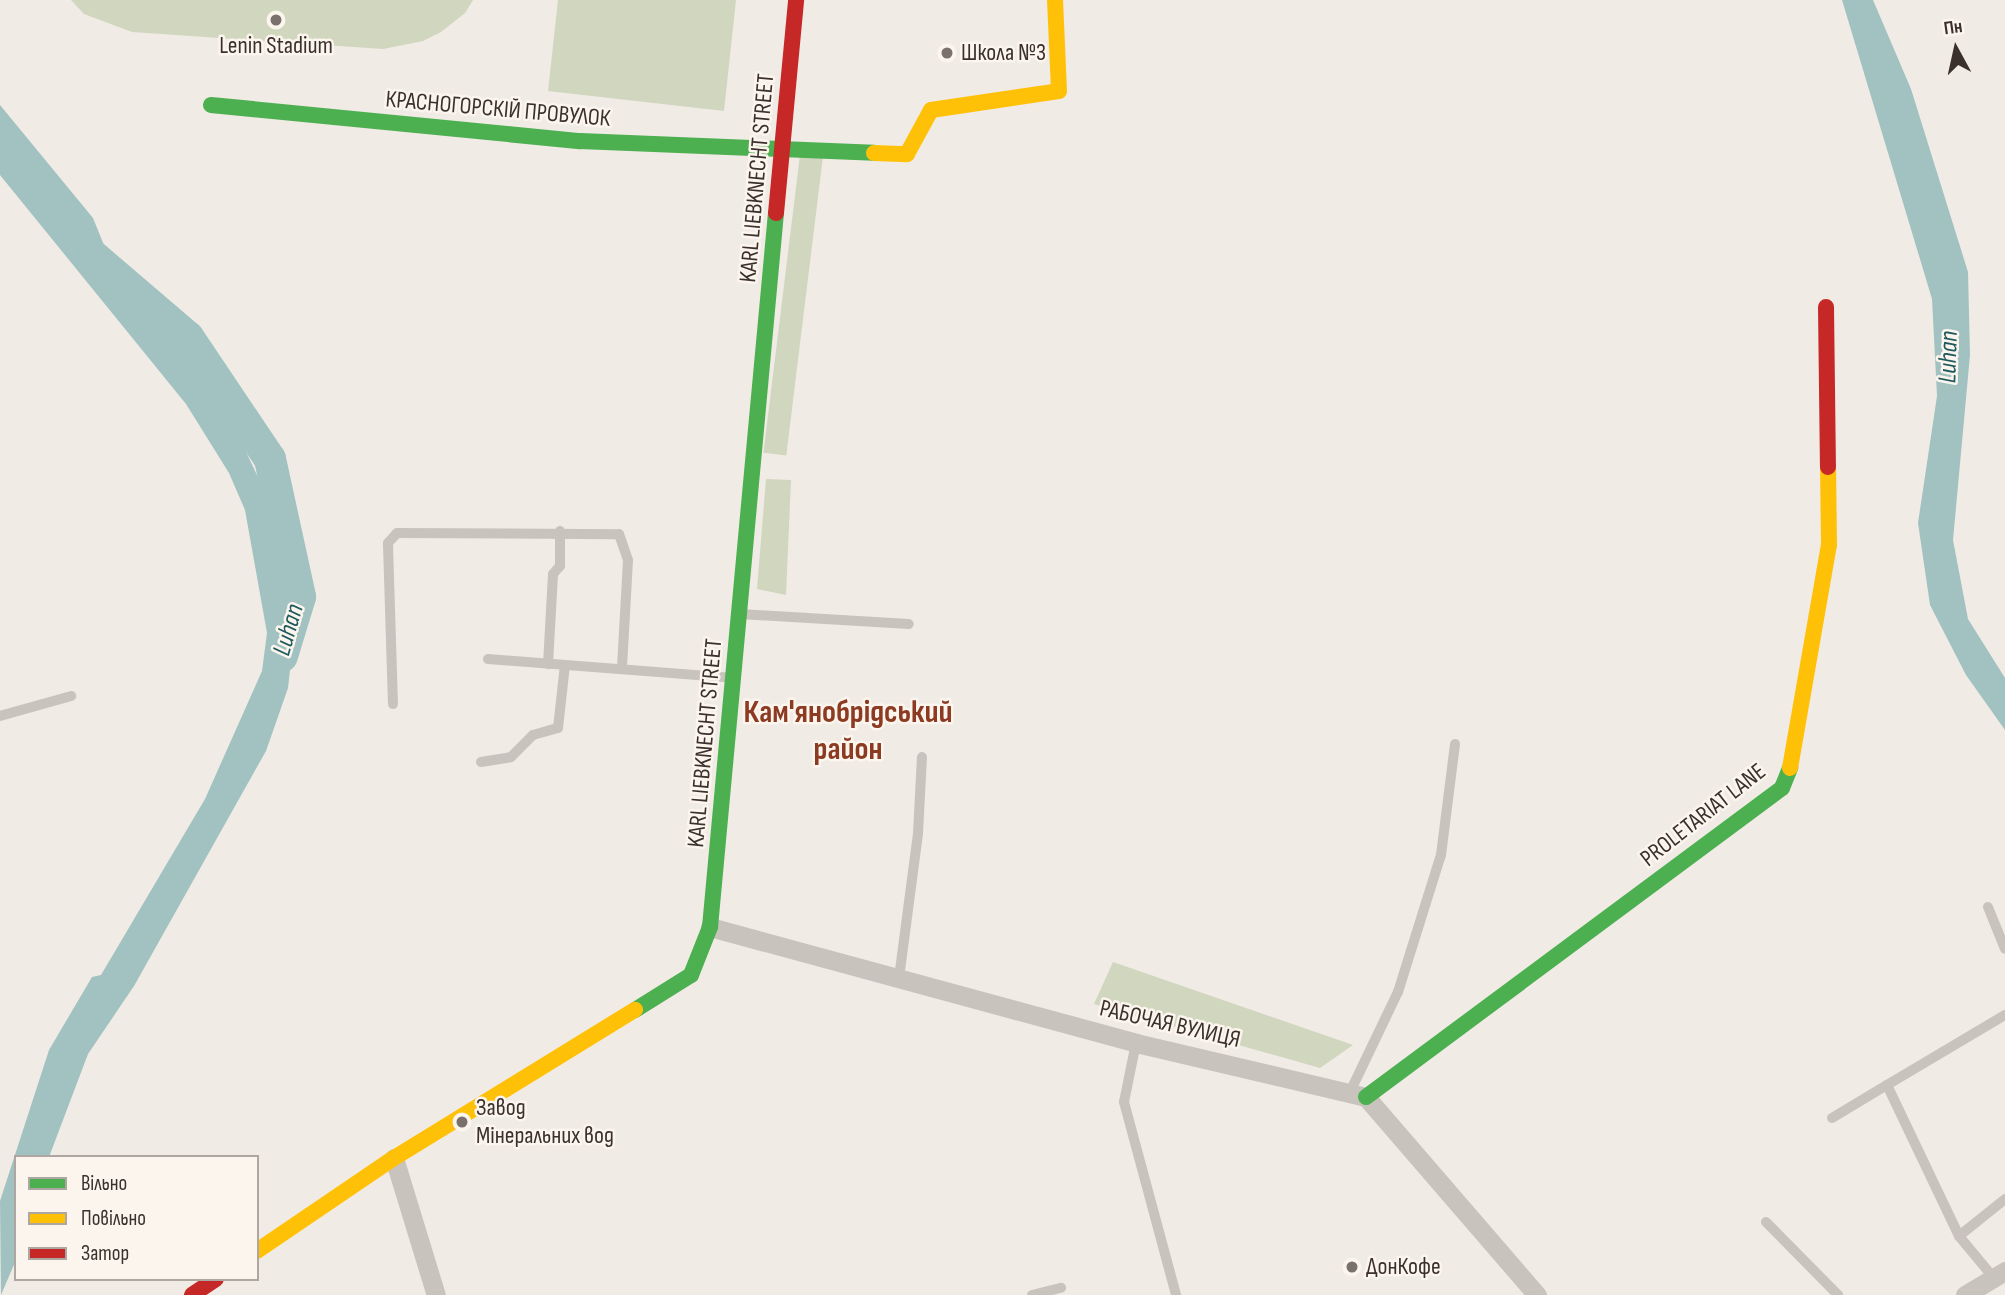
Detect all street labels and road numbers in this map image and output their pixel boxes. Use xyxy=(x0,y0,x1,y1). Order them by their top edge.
street label: KARL LIEBKNECHT STREET xyxy=(734,72,780,284)
street label: КРАСНОГОРСКІЙ ПРОВУЛОК xyxy=(384,85,612,133)
street label: KARL LIEBKNECHT STREET xyxy=(682,637,728,849)
street label: PROLETARIAT LANE xyxy=(1635,757,1771,873)
street label: РАБОЧАЯ ВУЛИЦЯ xyxy=(1097,994,1243,1054)

